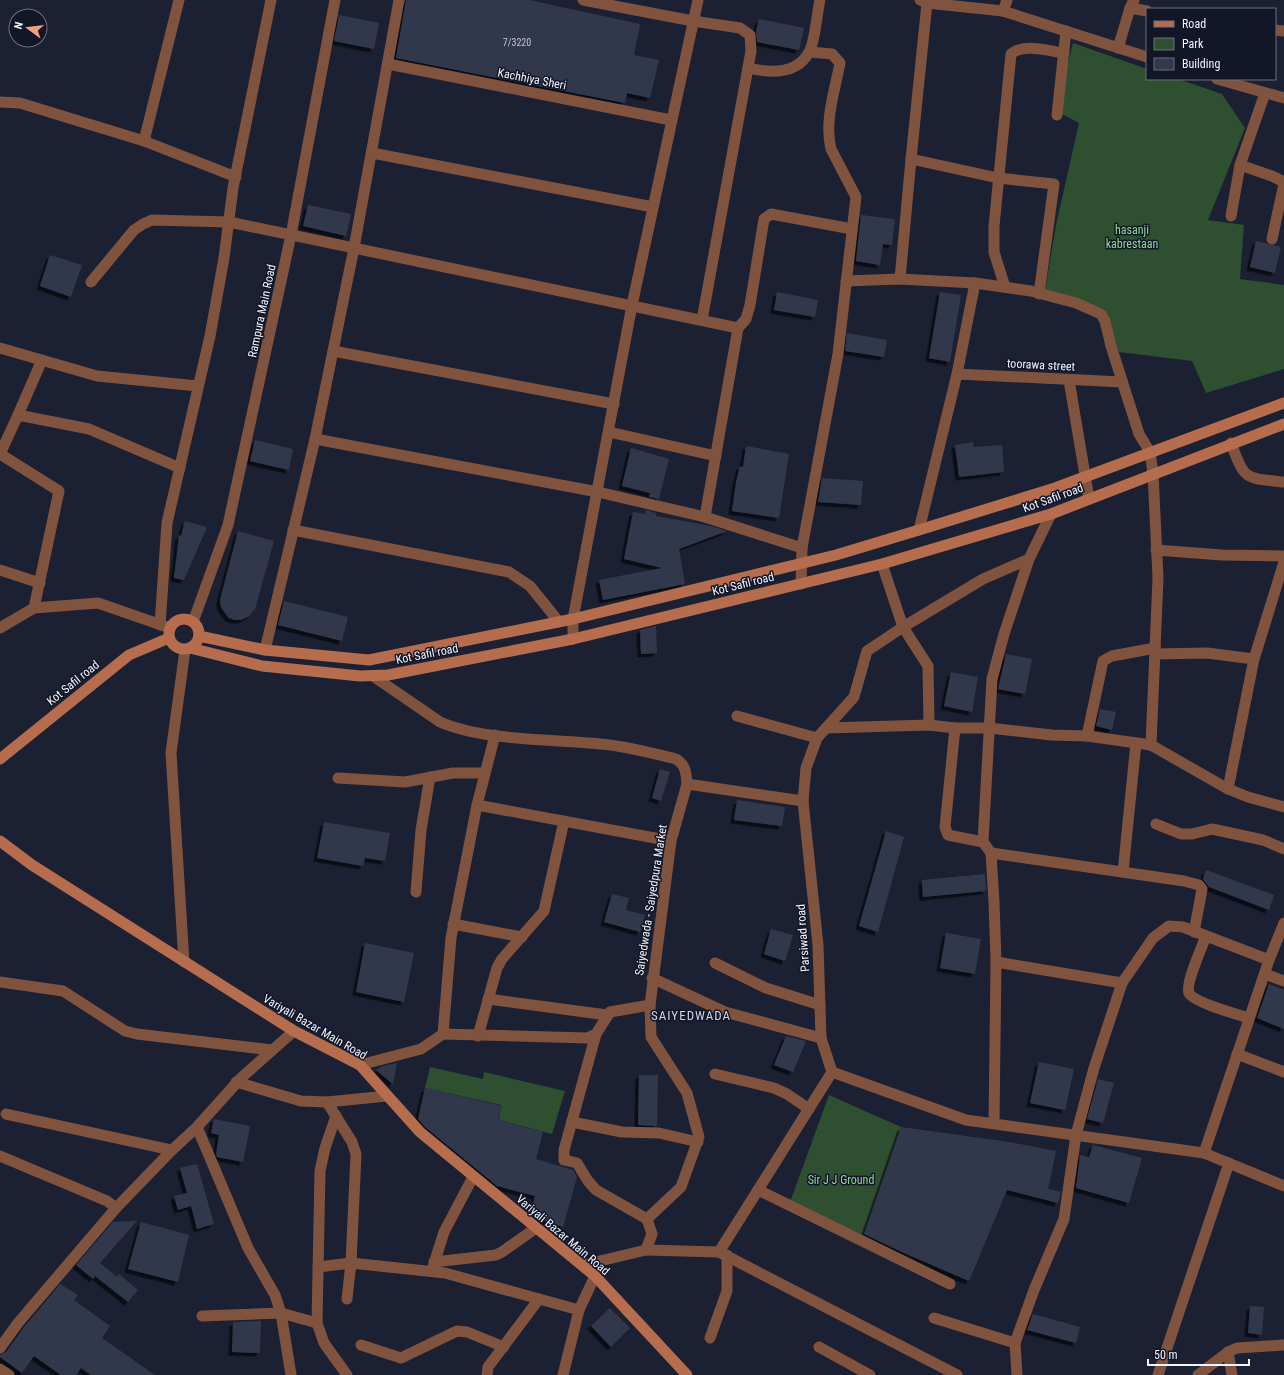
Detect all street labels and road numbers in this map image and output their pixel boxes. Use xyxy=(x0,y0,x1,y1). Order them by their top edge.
street label: Kachhiya Sheri xyxy=(496,65,568,93)
street label: Rampura Main Road xyxy=(245,263,279,359)
street label: toorawa street xyxy=(1007,356,1076,374)
street label: Kot Safil road xyxy=(1021,481,1085,515)
street label: Kot Safil road xyxy=(711,570,775,598)
street label: Kot Safil road xyxy=(395,641,459,667)
street label: Kot Safil road xyxy=(44,658,102,708)
street label: Saiyedwada - Saiyedpura Market xyxy=(632,823,670,977)
street label: Parsiwad road xyxy=(794,904,812,972)
street label: Variyali Bazar Main Road xyxy=(261,992,369,1062)
street label: Variyali Bazar Main Road xyxy=(513,1192,613,1278)

